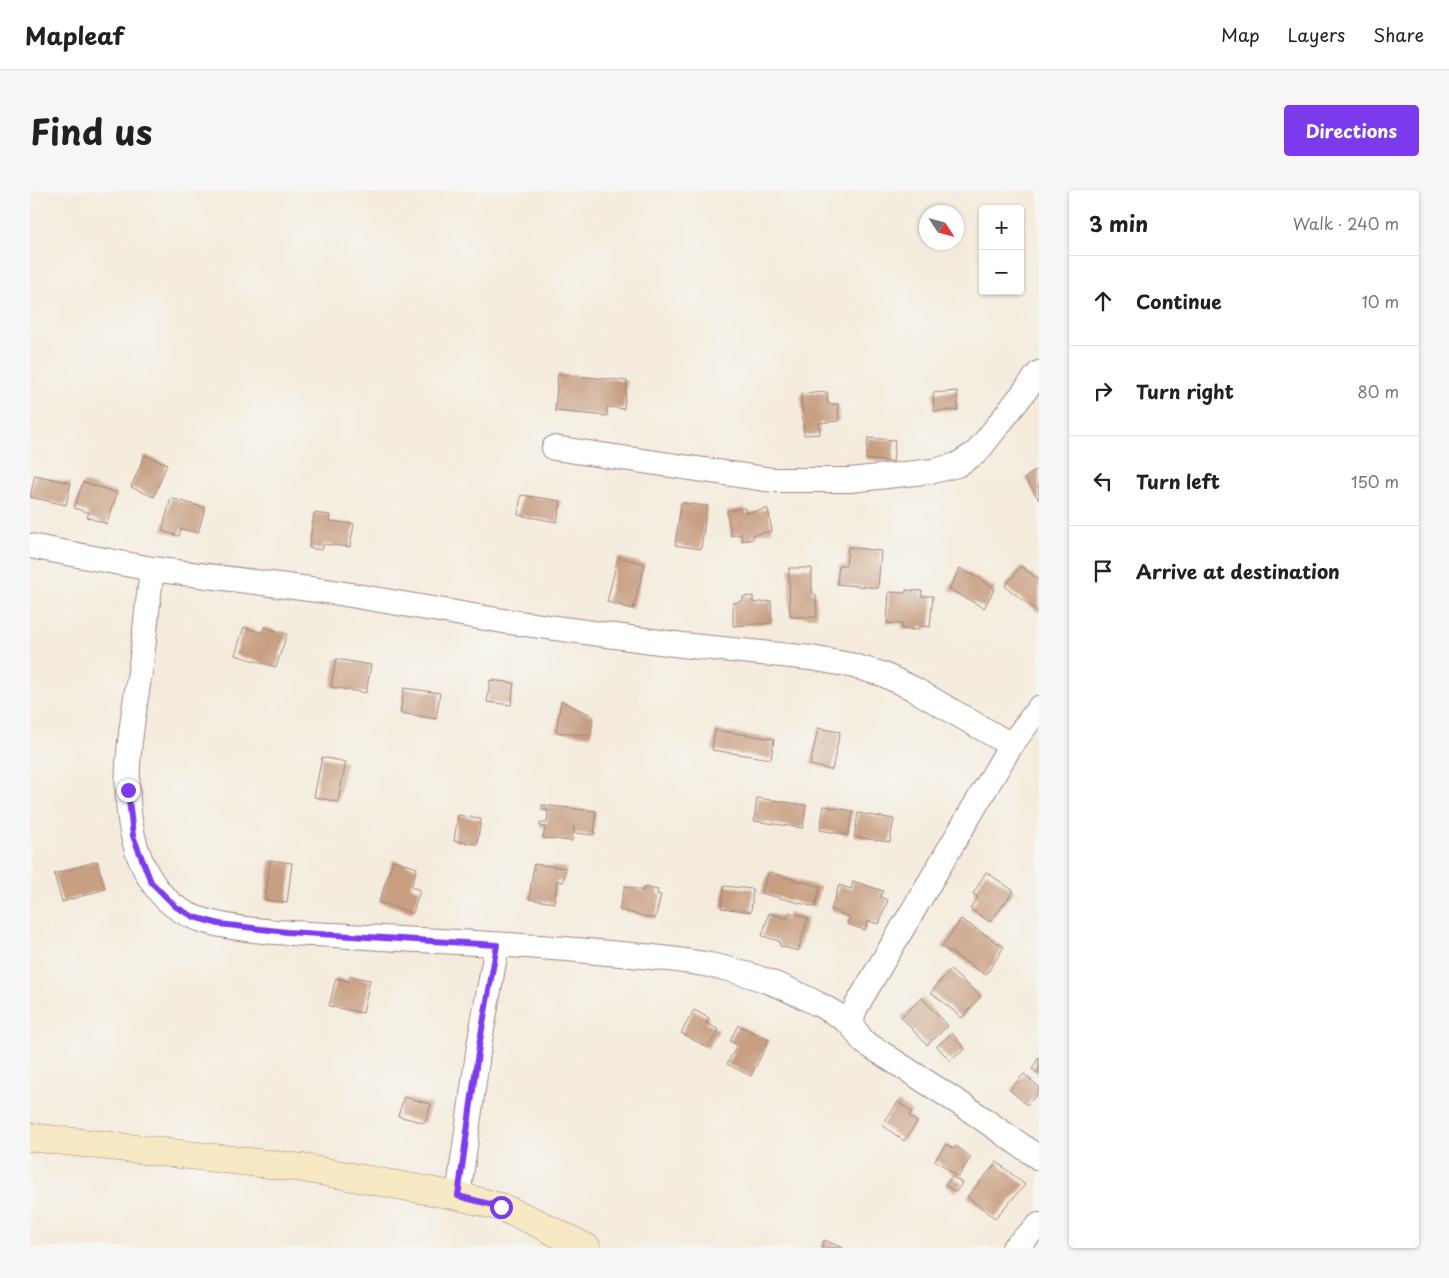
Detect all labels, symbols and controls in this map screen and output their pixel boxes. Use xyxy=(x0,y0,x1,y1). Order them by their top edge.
text: Mapleaf xyxy=(25,17,124,53)
text: Map xyxy=(1221,21,1260,48)
text: Layers xyxy=(1288,21,1345,48)
text: Share xyxy=(1373,21,1424,48)
text: Find us xyxy=(30,104,152,157)
button: Directions xyxy=(1284,105,1419,156)
north arrow xyxy=(919,205,964,250)
map controls xyxy=(979,205,1024,295)
button: + xyxy=(979,205,1024,250)
text: 3 min xyxy=(1089,207,1148,239)
text: Walk · 240 m xyxy=(1293,211,1399,235)
button: − xyxy=(979,250,1024,295)
icon: ahead xyxy=(1089,287,1117,315)
text: Continue xyxy=(1136,287,1222,315)
text: 10 m xyxy=(1362,289,1399,313)
icon: right xyxy=(1089,377,1117,405)
text: Turn right xyxy=(1136,377,1234,405)
text: 80 m xyxy=(1357,379,1399,403)
icon: left xyxy=(1089,467,1117,495)
text: Turn left xyxy=(1136,467,1220,495)
text: 150 m xyxy=(1351,469,1399,493)
icon: arrive xyxy=(1089,557,1117,585)
text: Arrive at destination xyxy=(1136,557,1340,585)
route end xyxy=(117,779,140,802)
route start xyxy=(490,1196,513,1219)

